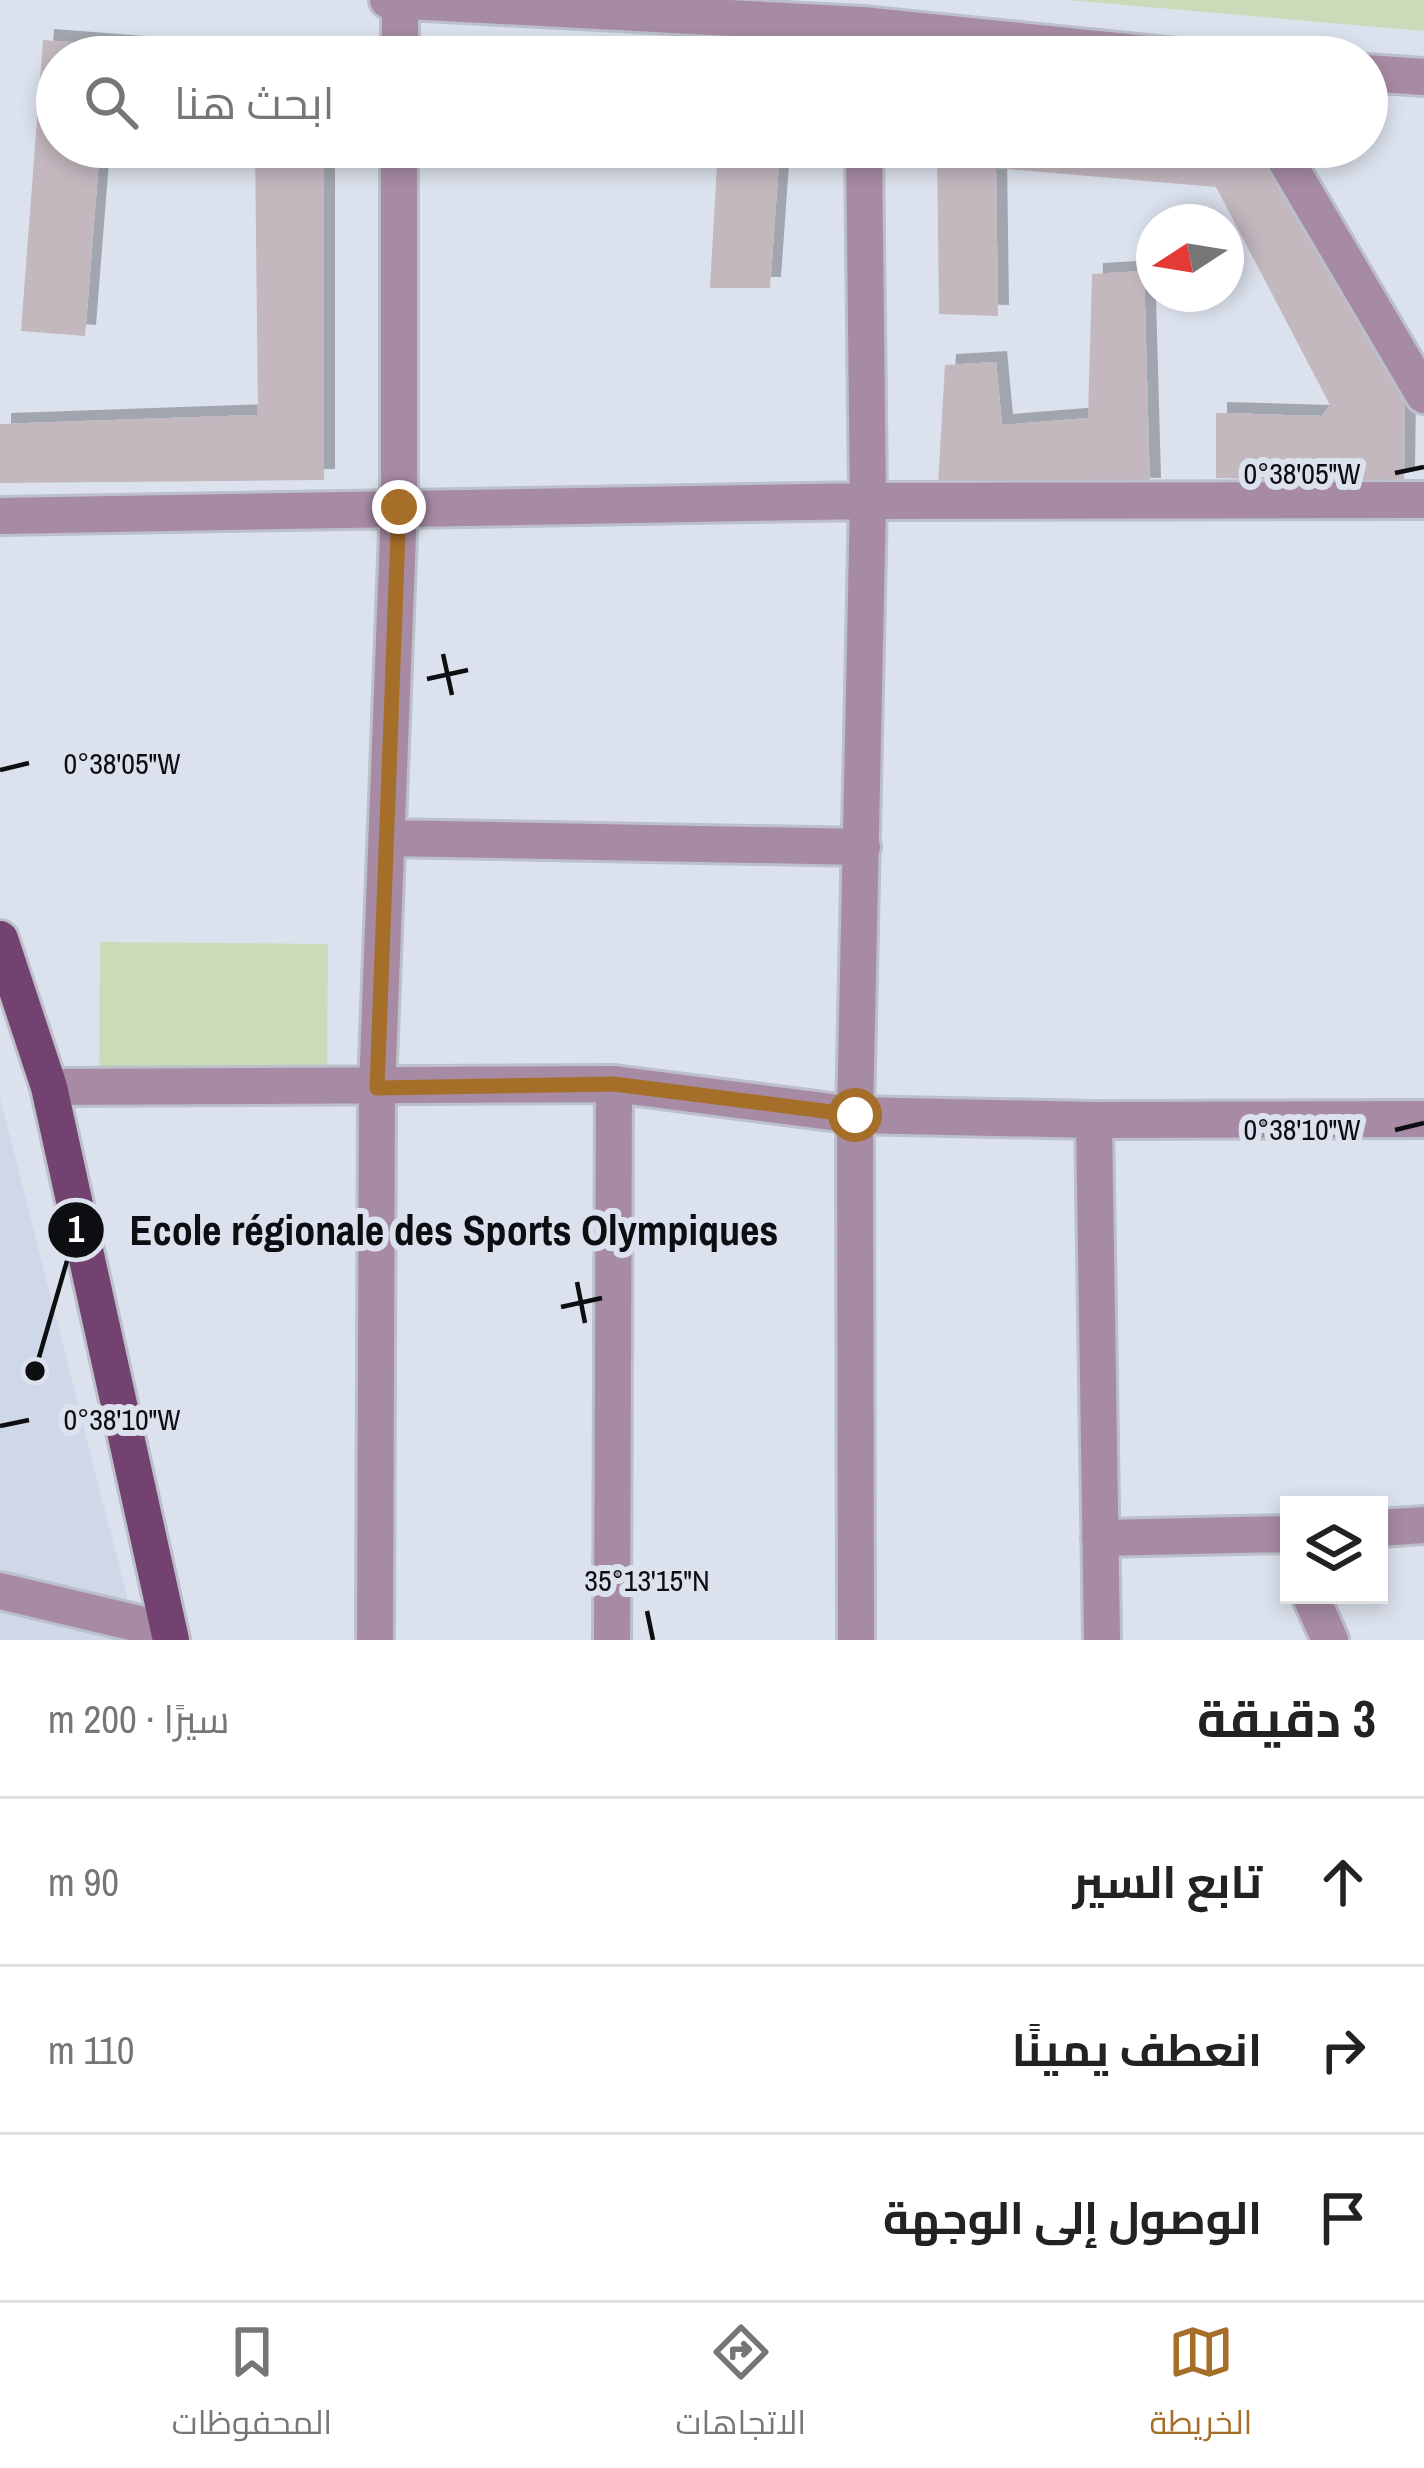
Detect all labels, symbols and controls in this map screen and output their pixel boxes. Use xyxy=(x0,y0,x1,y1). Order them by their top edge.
search box xyxy=(36,36,1388,168)
icon: search xyxy=(78,69,144,135)
text: ابحث هنا xyxy=(174,72,335,133)
north arrow xyxy=(1136,204,1244,312)
text: 0°38'05"W xyxy=(1243,453,1361,493)
route end xyxy=(372,480,426,534)
text: 0°38'05"W xyxy=(63,743,181,783)
route start xyxy=(828,1088,882,1142)
text: 0°38'10"W xyxy=(1243,1109,1361,1149)
callout: Ecole régionale des Sports Olympiques xyxy=(46,1191,803,1269)
text: Ecole régionale des Sports Olympiques xyxy=(130,1202,778,1258)
text: 1 xyxy=(68,1205,85,1253)
text: 0°38'10"W xyxy=(63,1399,181,1439)
map controls xyxy=(1280,1496,1388,1604)
button: layers xyxy=(1280,1496,1388,1604)
text: 35°13'15"N xyxy=(584,1560,710,1600)
text: 3 دقيقة xyxy=(1197,1684,1376,1753)
text: سيرًا · 200 m xyxy=(48,1693,230,1745)
icon: ahead xyxy=(1310,1849,1376,1915)
text: تابع السير xyxy=(1073,1851,1262,1912)
text: 90 m xyxy=(48,1856,119,1908)
icon: right xyxy=(1310,2017,1376,2083)
text: انعطف يمينًا xyxy=(1012,2019,1262,2080)
text: 110 m xyxy=(48,2024,135,2076)
icon: arrive xyxy=(1310,2185,1376,2251)
text: الوصول إلى الوجهة xyxy=(883,2187,1262,2248)
tab: المحفوظات xyxy=(172,2319,332,2453)
tab: الاتجاهات xyxy=(676,2319,806,2453)
tab: الخريطة xyxy=(1149,2319,1252,2453)

